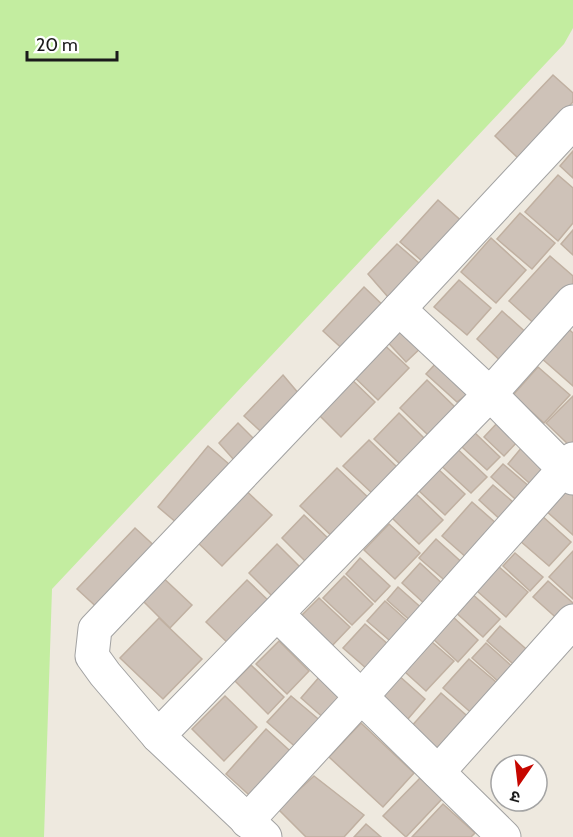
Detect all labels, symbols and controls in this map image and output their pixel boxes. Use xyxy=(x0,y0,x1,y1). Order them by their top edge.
scale bar xyxy=(27,24,117,62)
text: 20 m xyxy=(36,34,78,56)
north arrow xyxy=(489,753,549,813)
text: उ xyxy=(508,787,522,807)

